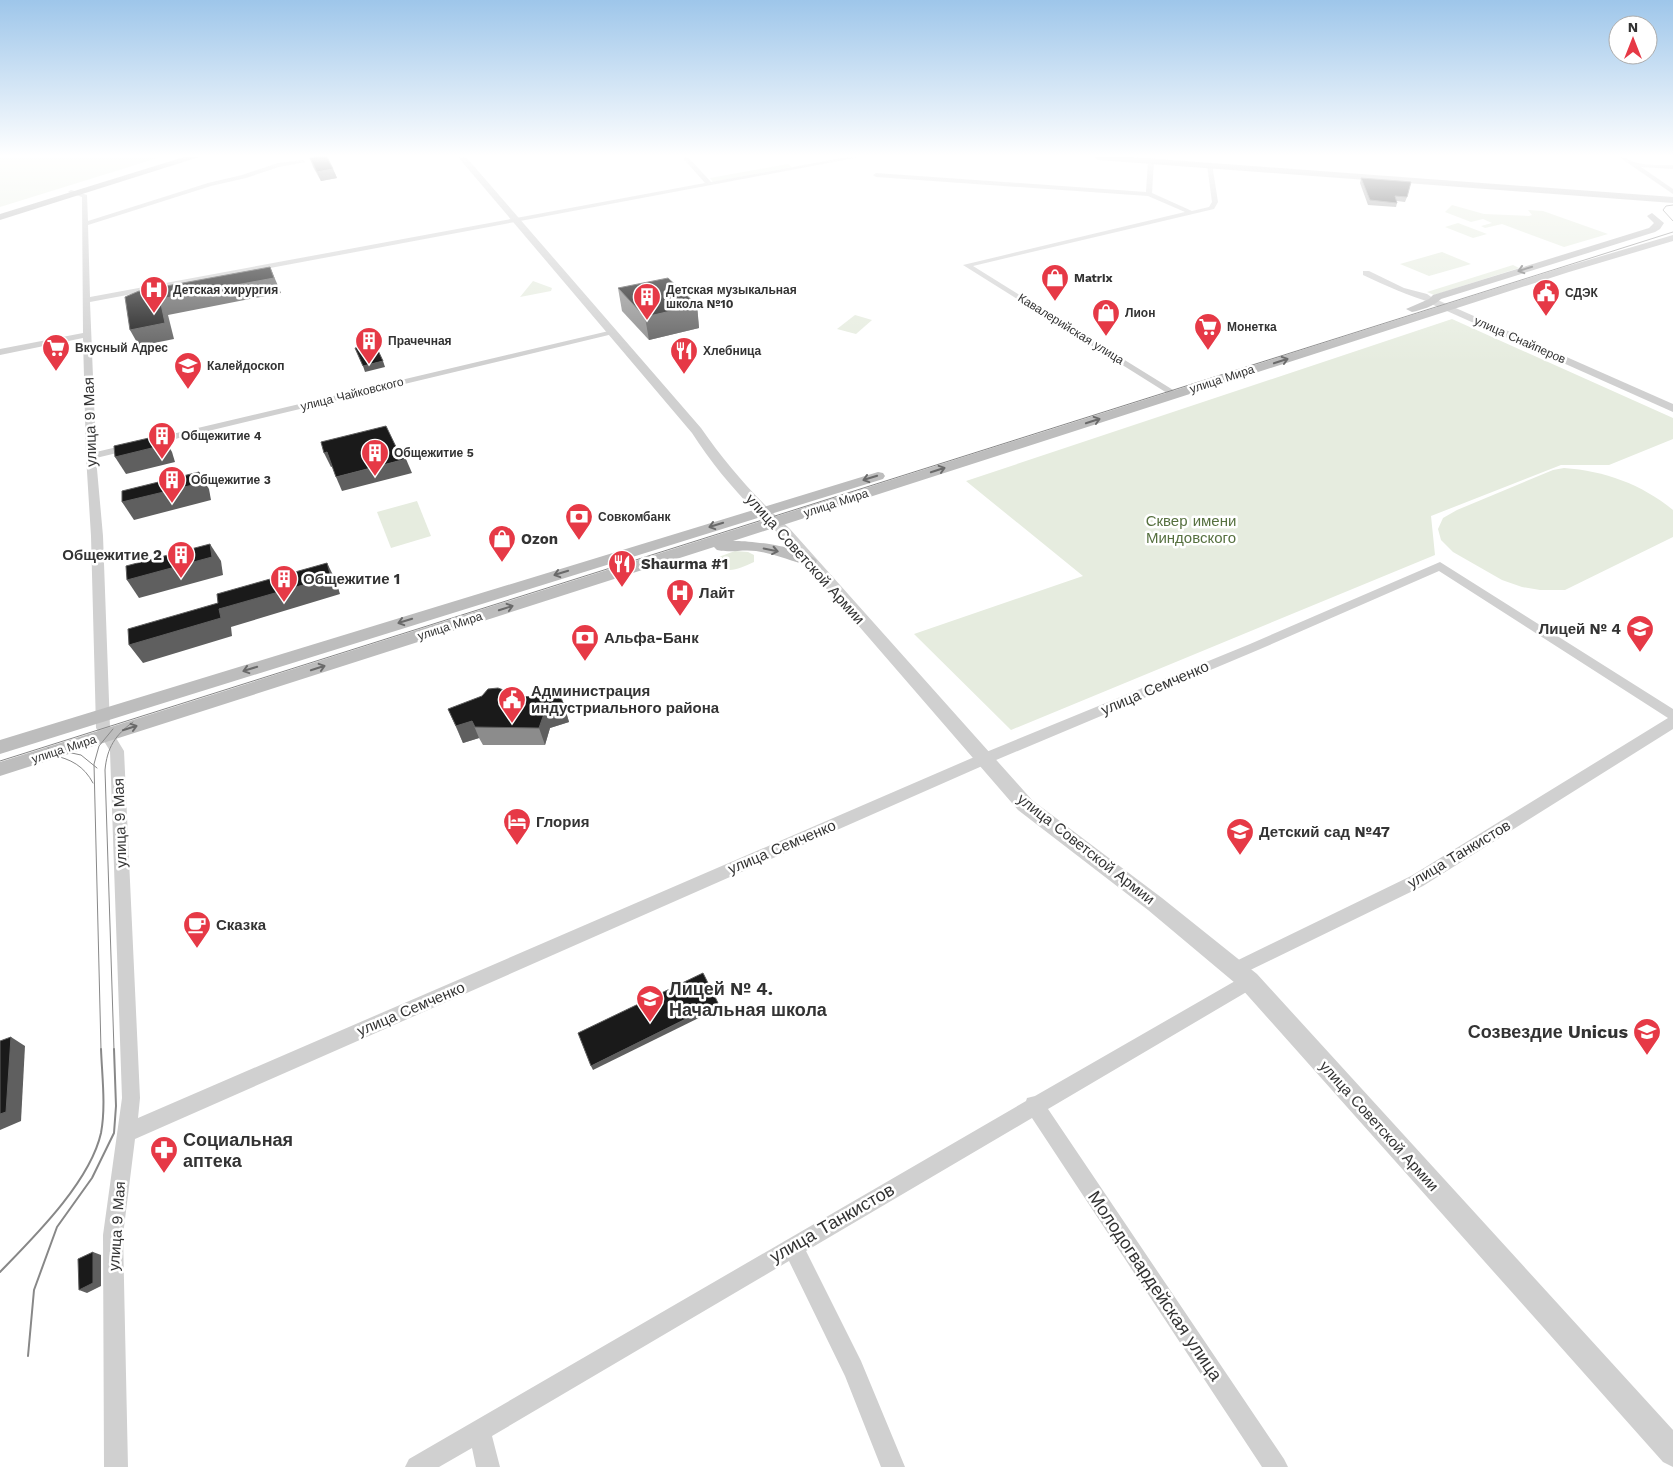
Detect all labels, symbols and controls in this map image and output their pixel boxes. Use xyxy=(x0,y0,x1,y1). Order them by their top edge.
north arrow xyxy=(1608,15,1658,65)
text: N xyxy=(1628,19,1638,35)
shop icon: Matrix xyxy=(1040,263,1070,302)
one-way arrow xyxy=(1517,265,1533,275)
place label: Matrix xyxy=(1074,271,1113,285)
hospital icon: Детская хирургия xyxy=(139,275,169,314)
public building icon: СДЭК xyxy=(1531,278,1561,317)
building icon: Детская музыкальная школа №10 xyxy=(632,282,662,321)
place label: Детская хирургия xyxy=(173,283,278,297)
place label: Детская музыкальная школа №10 xyxy=(666,283,797,311)
place label: СДЭК xyxy=(1565,286,1599,300)
street label: Кавалерийская улица xyxy=(1016,291,1127,367)
shop icon: Лион xyxy=(1091,298,1121,337)
place label: Лион xyxy=(1125,306,1155,320)
supermarket icon: Монетка xyxy=(1193,312,1223,351)
street label: улица Снайперов xyxy=(1472,314,1568,366)
place label: Монетка xyxy=(1227,320,1277,334)
building icon: Прачечная xyxy=(354,326,384,365)
supermarket icon: Вкусный Адрес xyxy=(41,333,71,372)
place label: Прачечная xyxy=(388,334,452,348)
restaurant icon: Хлебница xyxy=(669,336,699,375)
place label: Вкусный Адрес xyxy=(75,341,168,355)
place label: Хлебница xyxy=(703,344,762,358)
school or university icon: Калейдоскоп xyxy=(173,351,203,390)
one-way arrow xyxy=(1273,355,1289,365)
place label: Калейдоскоп xyxy=(207,359,285,373)
street label: улица Мира xyxy=(1188,362,1256,396)
street label: улица Чайковского xyxy=(299,374,405,414)
street label: улица 9 Мая xyxy=(79,377,101,467)
one-way arrow xyxy=(1085,415,1101,425)
building icon: Общежитие 4 xyxy=(147,421,177,460)
place label: Общежитие 4 xyxy=(181,429,262,443)
building icon: Общежитие 5 xyxy=(360,438,390,477)
place label: Общежитие 5 xyxy=(394,446,474,460)
building icon: Общежитие 3 xyxy=(157,465,187,504)
one-way arrow xyxy=(930,465,946,474)
place label: Общежитие 3 xyxy=(191,473,271,487)
one-way arrow xyxy=(863,474,879,483)
street label: улица Мира xyxy=(802,486,870,520)
street label: улица Советской Армии xyxy=(742,490,868,628)
bank icon: Совкомбанк xyxy=(564,502,594,541)
place label: Совкомбанк xyxy=(598,510,671,524)
park label: Сквер имени Миндовского xyxy=(1146,512,1236,547)
one-way arrow xyxy=(708,520,724,530)
shop icon: Ozon xyxy=(487,524,517,563)
place label: Ozon xyxy=(521,530,558,548)
building icon: Общежитие 2 xyxy=(166,540,196,579)
place label: Общежитие 2 xyxy=(62,546,162,564)
one-way arrow xyxy=(762,546,778,555)
restaurant icon: Shaurma #1 xyxy=(607,549,637,588)
place label: Shaurma #1 xyxy=(641,555,728,573)
building icon: Общежитие 1 xyxy=(269,564,299,603)
one-way arrow xyxy=(553,568,569,578)
place label: Общежитие 1 xyxy=(303,570,400,588)
hospital icon: Лайт xyxy=(665,578,695,617)
place label: Лайт xyxy=(699,584,735,602)
one-way arrow xyxy=(498,603,513,612)
street label: улица Мира xyxy=(416,609,484,643)
school or university icon: Лицей № 4 xyxy=(1625,614,1655,653)
one-way arrow xyxy=(398,616,414,626)
place label: Лицей № 4 xyxy=(1539,620,1621,638)
bank icon: Альфа-Банк xyxy=(570,623,600,662)
place label: Альфа-Банк xyxy=(604,629,699,647)
street label: улица Семченко xyxy=(1098,657,1212,719)
one-way arrow xyxy=(310,662,326,672)
one-way arrow xyxy=(243,664,259,674)
place label: Администрация индустриального района xyxy=(531,682,720,717)
public building icon: Администрация индустриального района xyxy=(497,685,527,724)
one-way arrow xyxy=(121,723,137,732)
street label: улица Мира xyxy=(30,732,98,766)
street label: улица 9 Мая xyxy=(109,778,131,868)
street label: улица Советской Армии xyxy=(1014,790,1158,908)
hotel icon: Глория xyxy=(502,807,532,846)
place label: Глория xyxy=(536,813,589,831)
street label: улица Семченко xyxy=(725,816,839,878)
street label: улица Танкистов xyxy=(1404,816,1514,892)
school or university icon: Детский сад №47 xyxy=(1225,817,1255,856)
place label: Детский сад №47 xyxy=(1259,823,1390,841)
cafe icon: Сказка xyxy=(182,910,212,949)
place label: Сказка xyxy=(216,916,267,934)
street label: улица Семченко xyxy=(354,978,468,1040)
place label: Лицей № 4. Начальная школа xyxy=(669,978,828,1020)
school or university icon: Лицей № 4. Начальная школа xyxy=(635,984,665,1023)
school or university icon: Созвездие Unicus xyxy=(1632,1017,1662,1056)
place label: Созвездие Unicus xyxy=(1468,1021,1628,1042)
street label: улица Советской Армии xyxy=(1316,1057,1442,1195)
place label: Социальная аптека xyxy=(183,1129,293,1171)
pharmacy icon: Социальная аптека xyxy=(149,1135,179,1174)
street label: улица Танкистов xyxy=(766,1178,898,1267)
street label: улица 9 Мая xyxy=(105,1181,129,1271)
street label: Молодогвардейская улица xyxy=(1084,1187,1227,1385)

